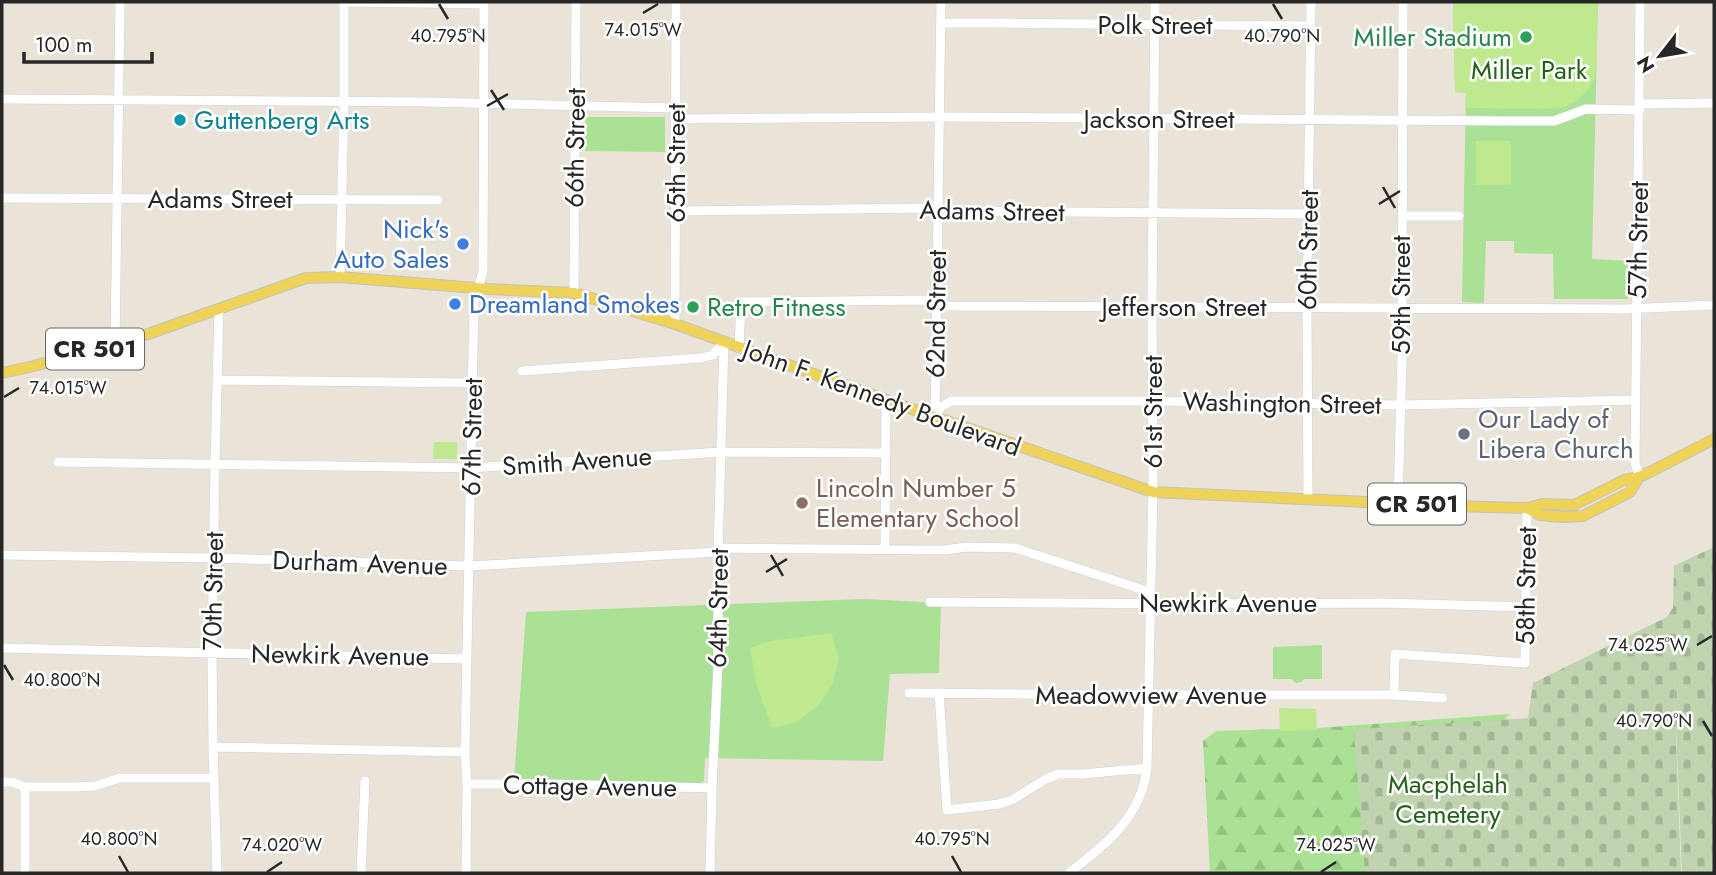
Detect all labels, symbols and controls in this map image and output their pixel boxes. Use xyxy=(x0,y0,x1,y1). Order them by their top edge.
street label: Polk Street xyxy=(1098,6,1213,44)
text: 74.015°W xyxy=(604,17,682,43)
place label: Miller Stadium xyxy=(1354,18,1512,56)
scale bar xyxy=(24,21,152,65)
north arrow xyxy=(1625,21,1695,91)
text: 40.795°N xyxy=(410,23,486,49)
text: 40.790°N xyxy=(1244,23,1320,49)
marker: Miller Stadium xyxy=(1518,29,1534,45)
text: 100 m xyxy=(35,30,92,60)
park label: Miller Park xyxy=(1471,51,1588,89)
text: N xyxy=(1630,51,1661,78)
street label: 66th Street xyxy=(555,87,595,208)
street label: Jackson Street xyxy=(1081,100,1235,138)
place label: Guttenberg Arts xyxy=(194,101,369,139)
street label: 65th Street xyxy=(657,103,695,223)
marker: Guttenberg Arts xyxy=(172,112,188,128)
street label: Adams Street xyxy=(147,180,293,218)
street label: 57th Street xyxy=(1618,180,1658,299)
street label: 60th Street xyxy=(1288,189,1328,310)
street label: Adams Street xyxy=(919,191,1066,231)
place label: Nick's Auto Sales xyxy=(334,210,449,278)
street label: 59th Street xyxy=(1382,235,1420,355)
marker: Nick's Auto Sales xyxy=(455,236,471,252)
street label: 62nd Street xyxy=(916,249,956,378)
place label: Dreamland Smokes xyxy=(469,285,680,323)
place label: Retro Fitness xyxy=(707,288,846,326)
street label: Jefferson Street xyxy=(1099,288,1267,326)
marker: Dreamland Smokes xyxy=(447,296,463,312)
marker: Retro Fitness xyxy=(685,299,701,315)
road number: CR 501 xyxy=(46,328,144,370)
street label: John F. Kennedy Boulevard xyxy=(735,329,1026,466)
street label: 61st Street xyxy=(1134,355,1172,469)
text: 74.015°W xyxy=(29,375,107,401)
street label: 67th Street xyxy=(452,377,492,497)
street label: Washington Street xyxy=(1182,382,1383,424)
place label: Our Lady of Libera Church xyxy=(1478,400,1634,468)
marker: Our Lady of Libera Church xyxy=(1456,426,1472,442)
street label: Smith Avenue xyxy=(501,437,653,485)
place label: Lincoln Number 5 Elementary School xyxy=(816,469,1019,537)
road number: CR 501 xyxy=(1368,484,1466,524)
marker: Lincoln Number 5 Elementary School xyxy=(794,495,810,511)
street label: 58th Street xyxy=(1506,526,1546,646)
street label: 70th Street xyxy=(193,530,233,651)
street label: Durham Avenue xyxy=(272,541,448,585)
street label: 64th Street xyxy=(698,547,738,668)
street label: Newkirk Avenue xyxy=(1139,584,1317,622)
text: 74.025°W xyxy=(1608,632,1688,658)
street label: Newkirk Avenue xyxy=(251,634,429,676)
text: 40.800°N xyxy=(23,667,101,693)
street label: Meadowview Avenue xyxy=(1035,676,1267,714)
text: 40.790°N xyxy=(1616,708,1692,734)
street label: Cottage Avenue xyxy=(503,765,677,807)
park label: Macphelah Cemetery xyxy=(1388,765,1508,833)
text: 40.800°N xyxy=(80,826,158,852)
text: 40.795°N xyxy=(914,826,990,852)
text: 74.020°W xyxy=(242,832,322,858)
text: 74.025°W xyxy=(1296,832,1376,858)

